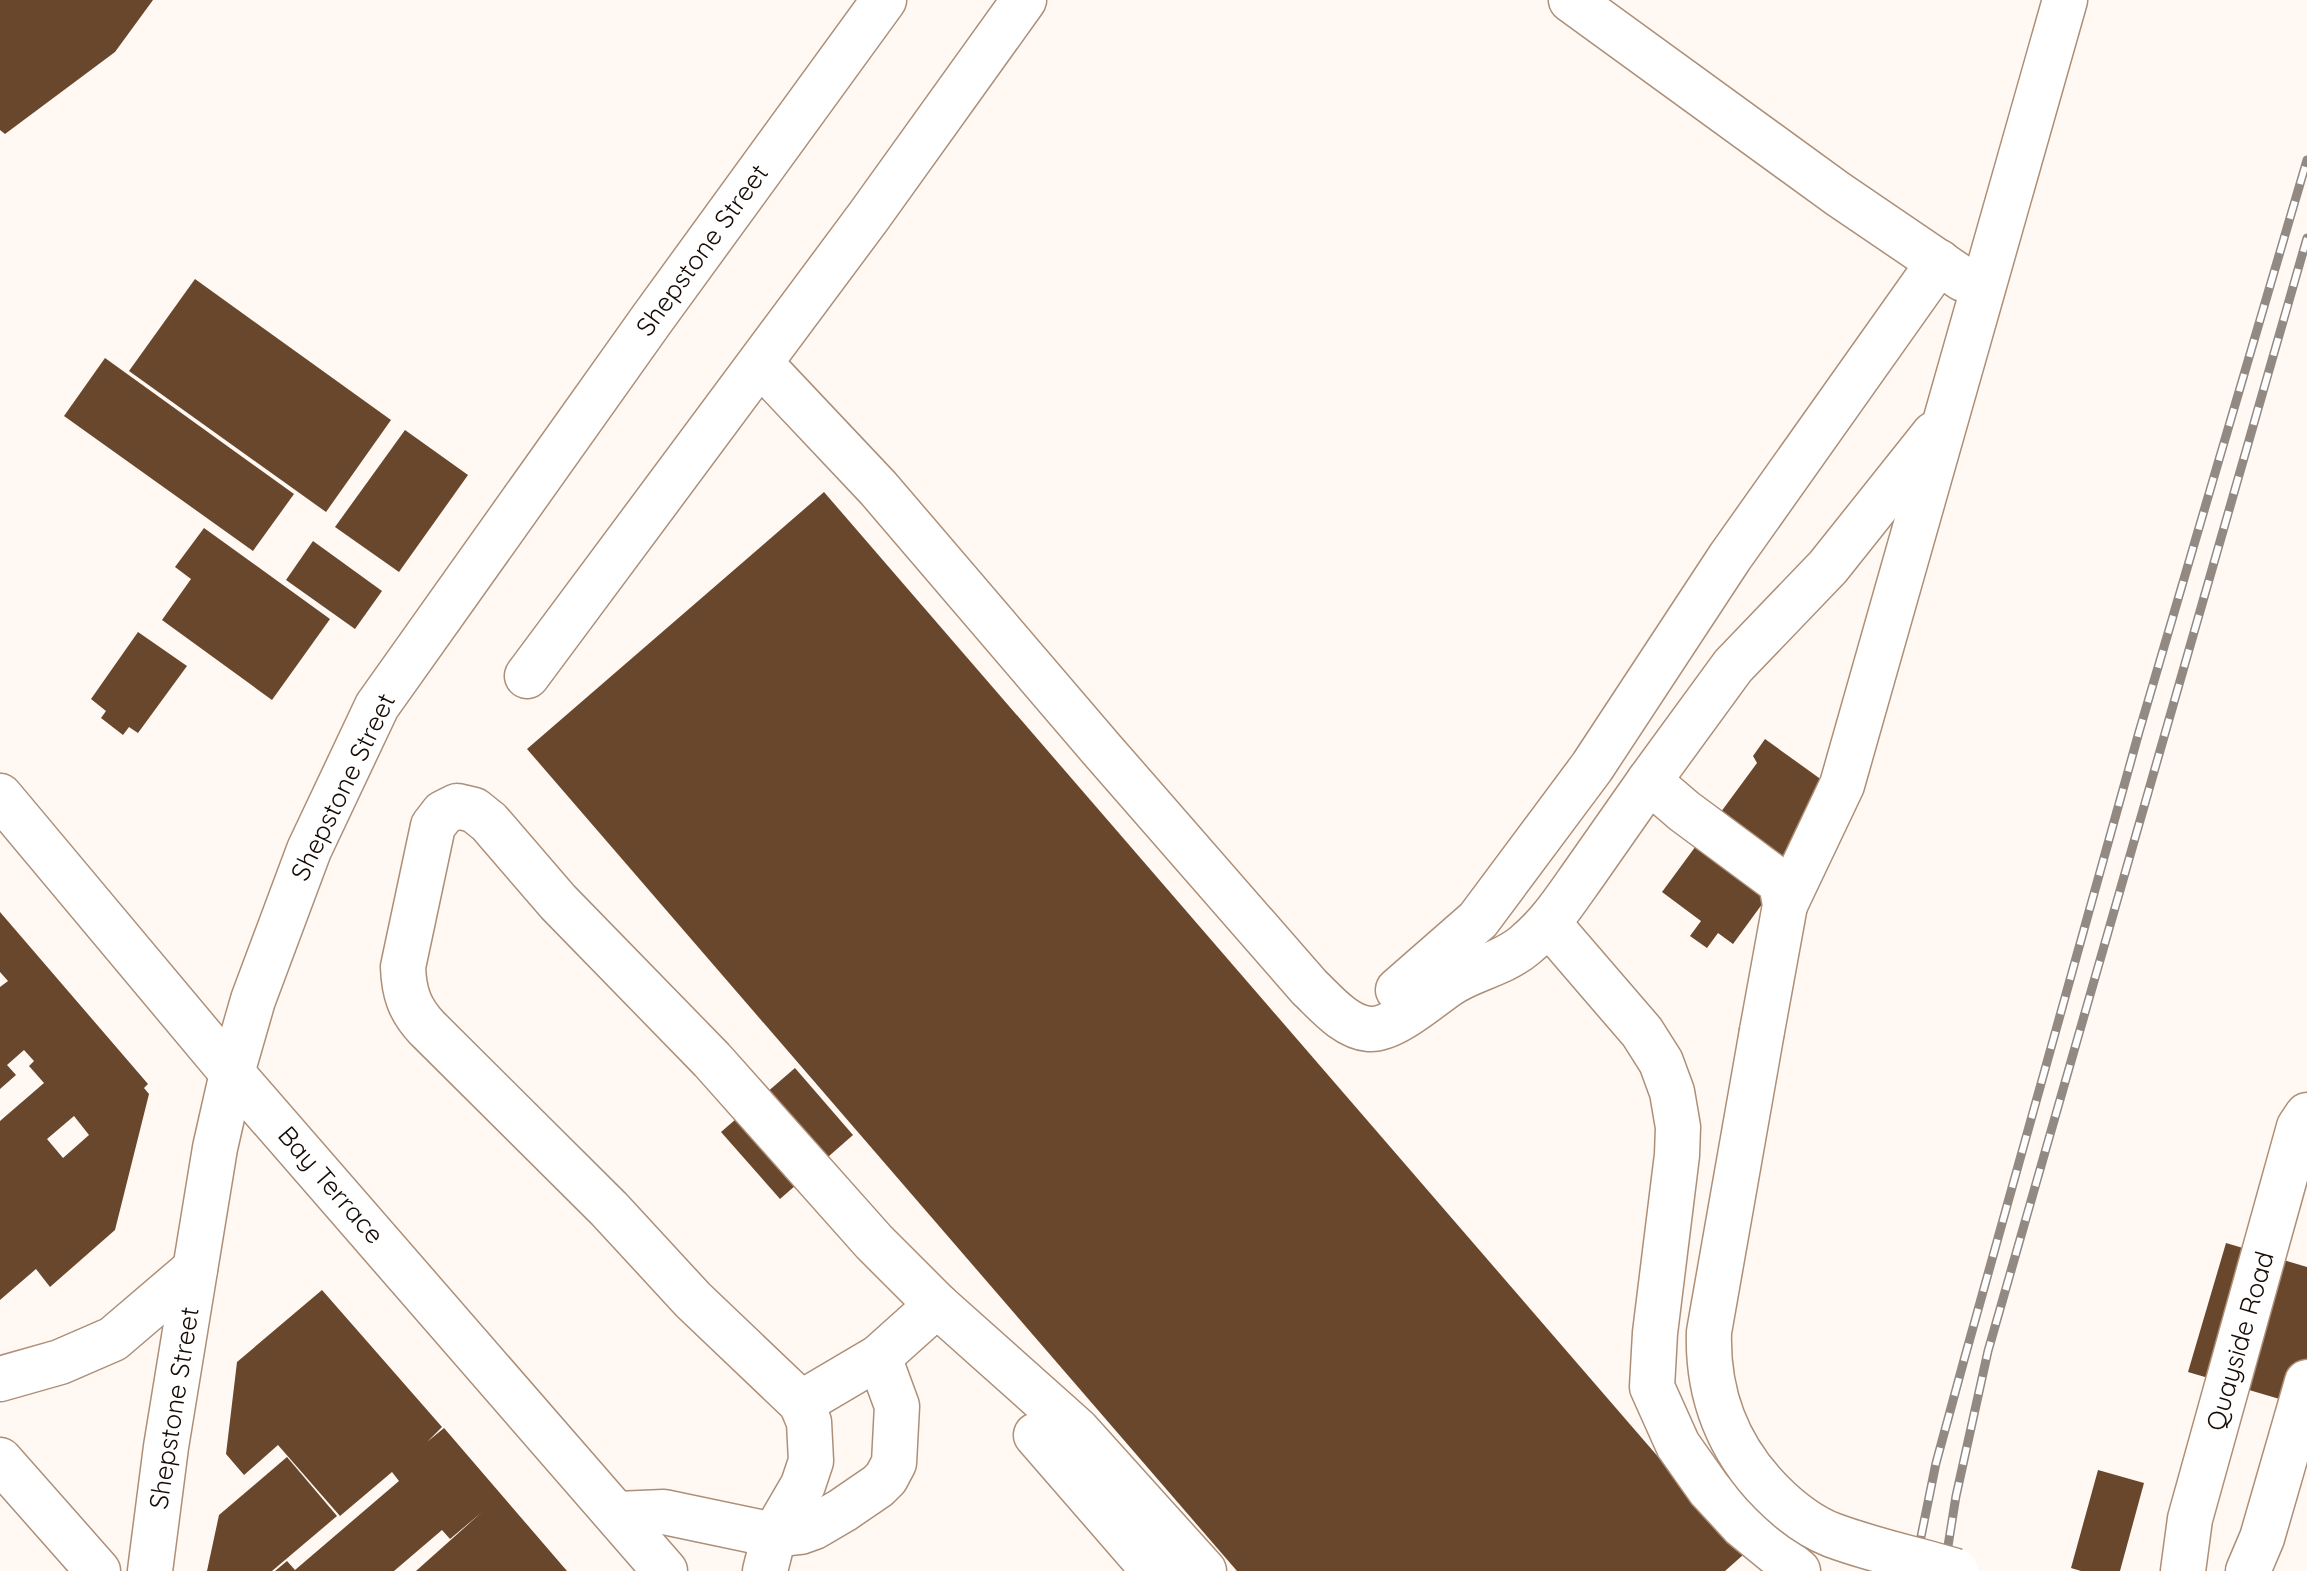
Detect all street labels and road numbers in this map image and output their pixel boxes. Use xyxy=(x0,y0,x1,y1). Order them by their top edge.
street label: Shepstone Street xyxy=(628,157,775,342)
street label: Shepstone Street xyxy=(283,688,402,886)
street label: Bay Terrace xyxy=(271,1119,392,1250)
street label: Quayside Road xyxy=(2198,1247,2281,1434)
street label: Shepstone Street xyxy=(141,1304,206,1511)

